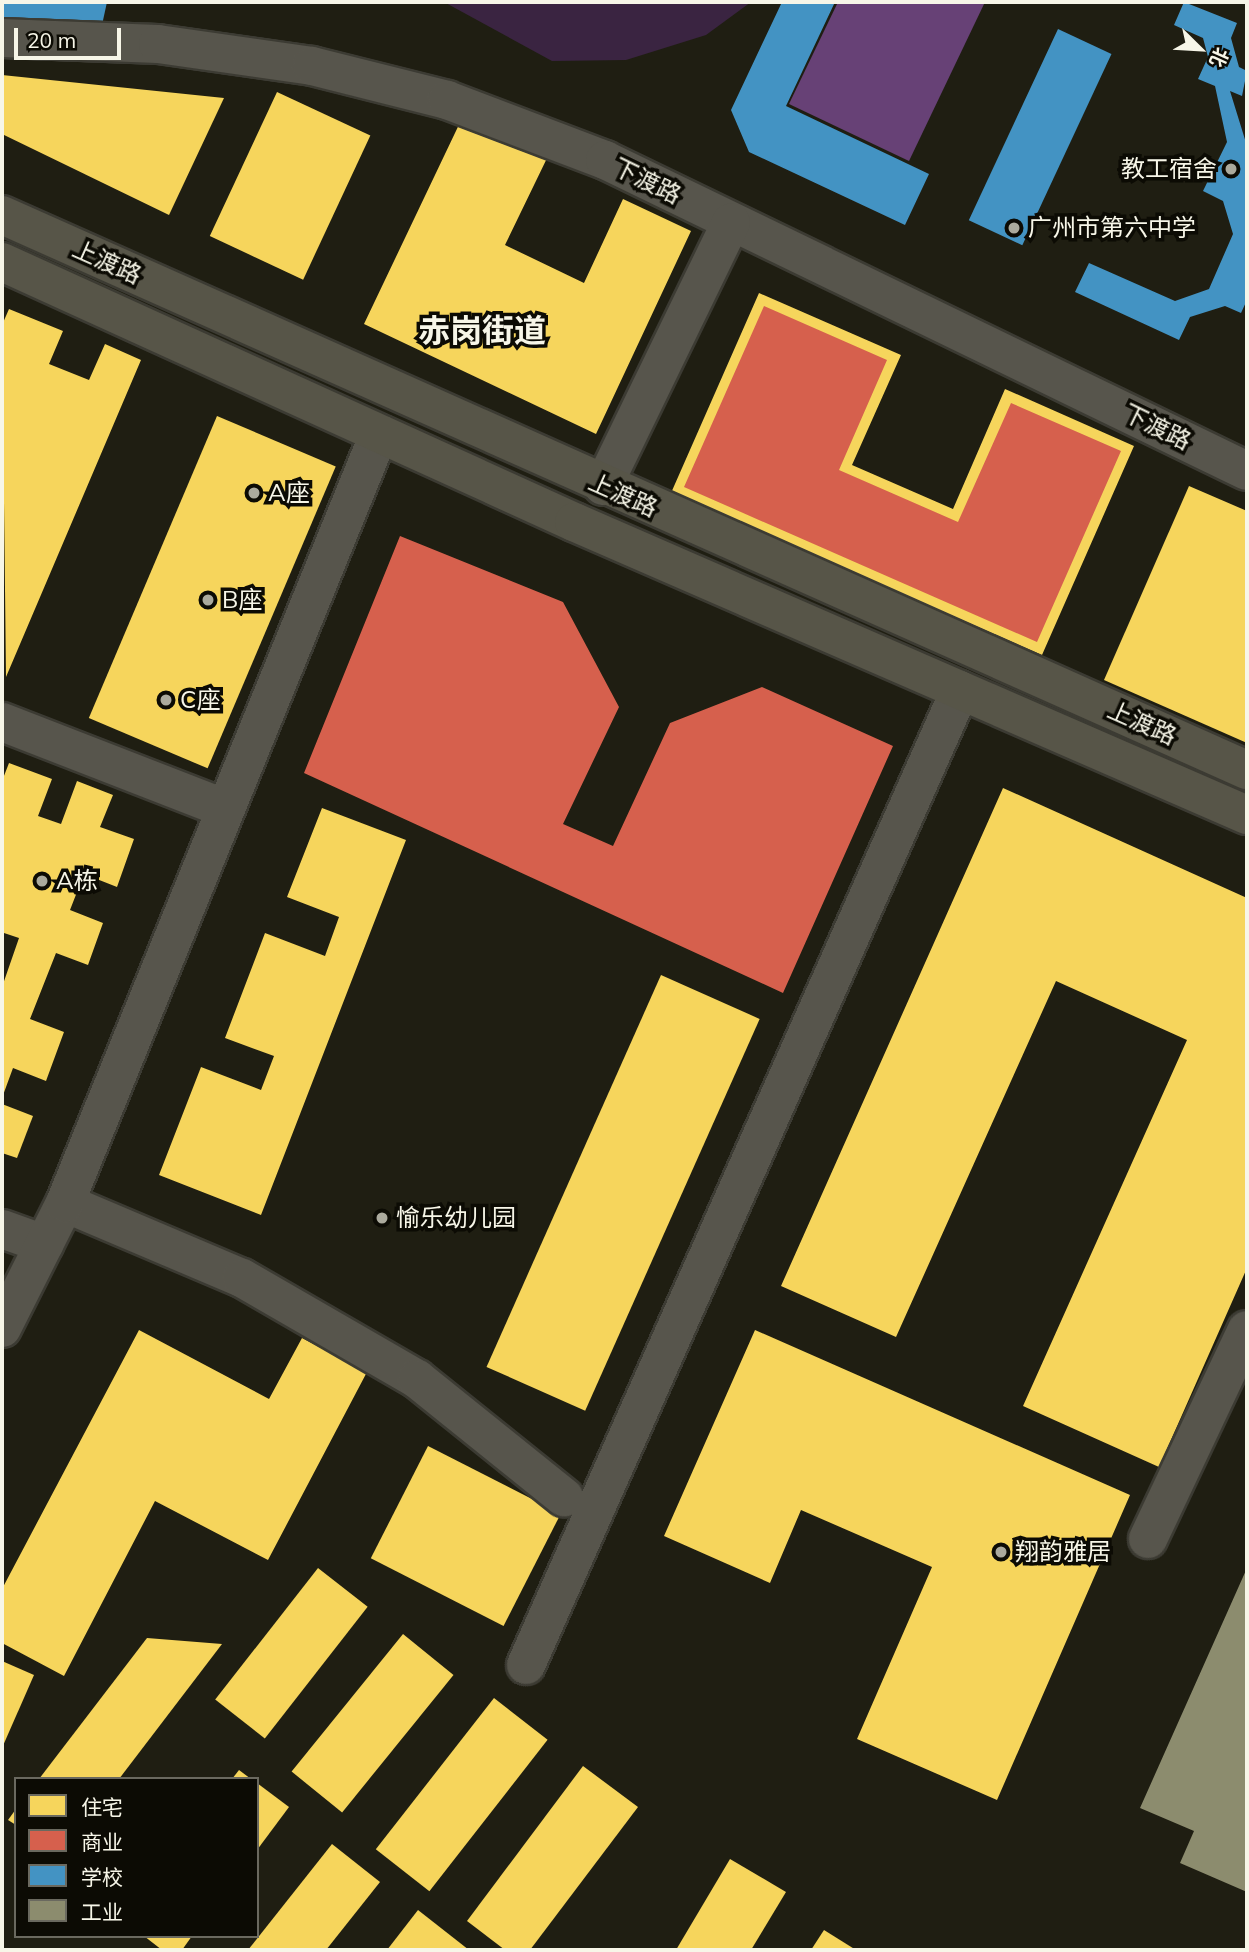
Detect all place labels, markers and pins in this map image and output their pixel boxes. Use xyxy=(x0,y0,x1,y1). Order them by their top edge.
place label: 教工宿舍 xyxy=(1121,155,1217,183)
marker: 教工宿舍 xyxy=(1223,161,1239,177)
place label: 广州市第六中学 xyxy=(1028,214,1196,242)
marker: 广州市第六中学 xyxy=(1006,220,1022,236)
place label: A座 xyxy=(268,479,310,507)
marker: A座 xyxy=(246,485,262,501)
place label: B座 xyxy=(222,586,262,614)
marker: B座 xyxy=(200,592,216,608)
place label: C座 xyxy=(180,686,220,714)
marker: C座 xyxy=(158,692,174,708)
place label: A栋 xyxy=(56,867,98,895)
marker: A栋 xyxy=(34,873,50,889)
place label: 愉乐幼儿园 xyxy=(396,1204,516,1232)
marker: 愉乐幼儿园 xyxy=(374,1210,390,1226)
place label: 翔韵雅居 xyxy=(1015,1538,1111,1566)
marker: 翔韵雅居 xyxy=(993,1544,1009,1560)

